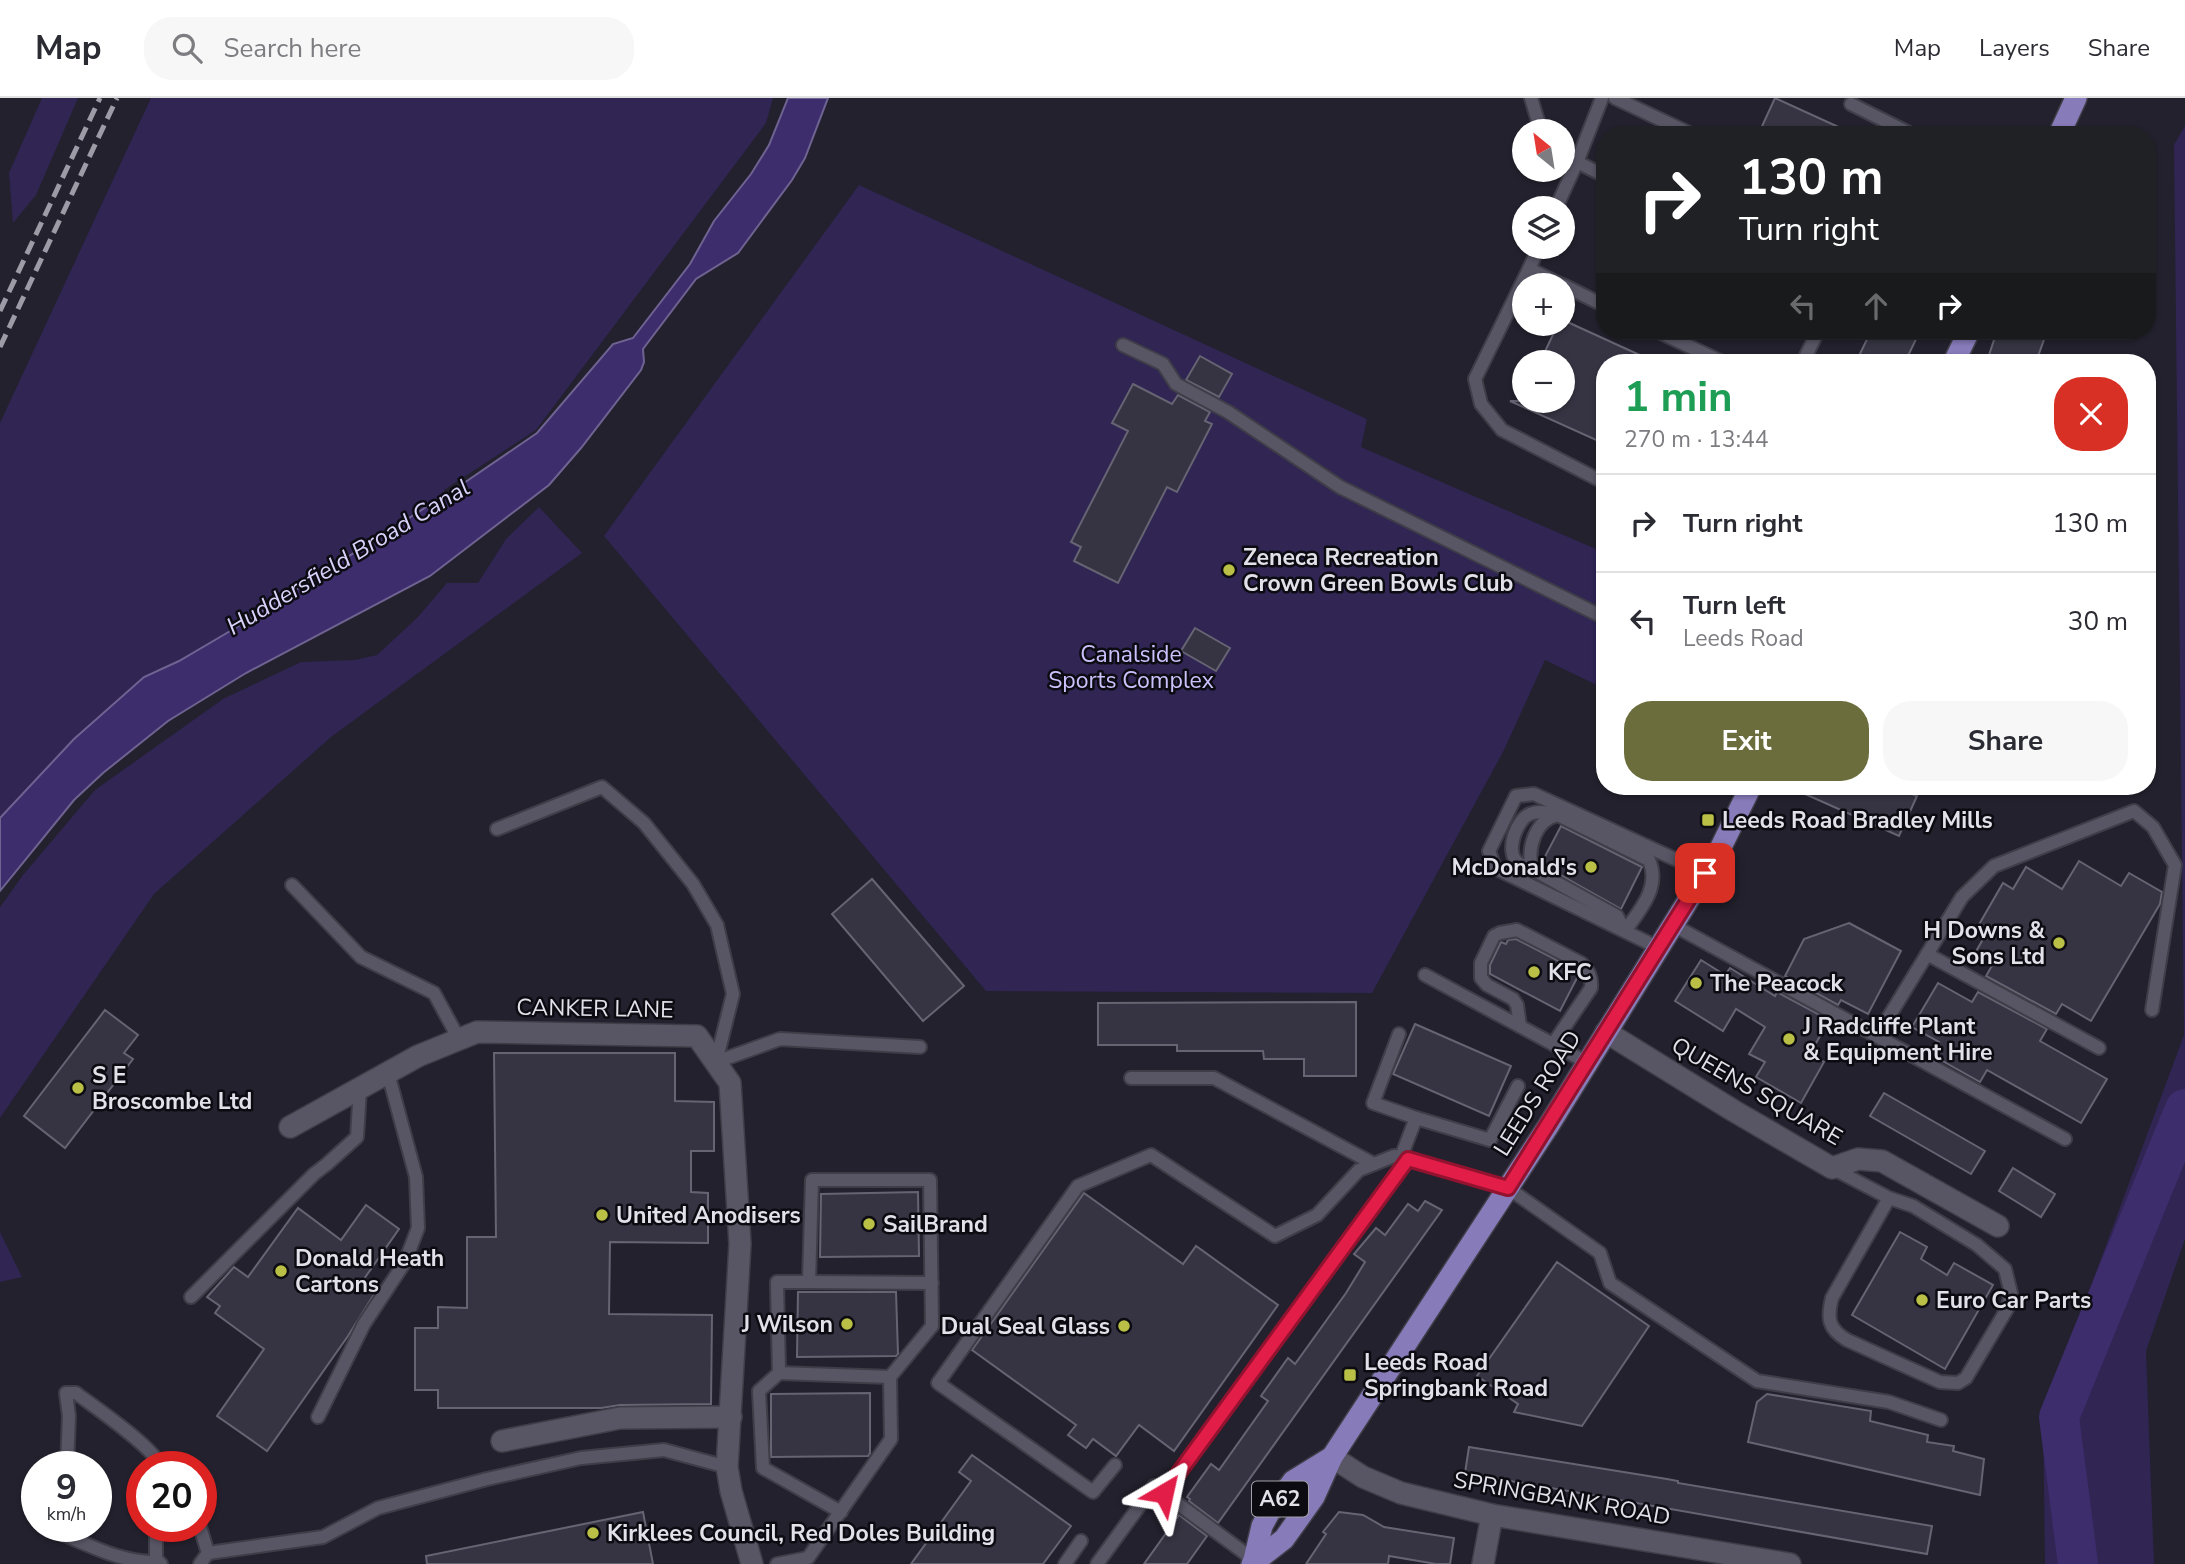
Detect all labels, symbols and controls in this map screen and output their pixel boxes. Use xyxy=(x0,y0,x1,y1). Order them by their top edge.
search box xyxy=(144,17,634,80)
text: Map xyxy=(35,26,102,71)
icon: search xyxy=(168,29,206,67)
text: Search here xyxy=(224,31,361,66)
text: Map xyxy=(1894,32,1941,64)
text: Layers xyxy=(1979,32,2050,64)
text: Share xyxy=(2088,32,2150,64)
north arrow xyxy=(1512,119,1575,182)
map controls xyxy=(1512,119,1575,413)
text: 130 m xyxy=(1739,144,1883,211)
icon: right xyxy=(1624,154,1715,245)
button: layers xyxy=(1512,196,1575,259)
text: Turn right xyxy=(1739,208,1879,251)
button: + xyxy=(1512,273,1575,336)
icon: left xyxy=(1784,287,1822,325)
icon: ahead xyxy=(1857,287,1895,325)
icon: right xyxy=(1930,287,1968,325)
button: − xyxy=(1512,350,1575,413)
text: 1 min xyxy=(1624,369,1733,426)
button: close xyxy=(2054,377,2128,451)
text: 270 m · 13:44 xyxy=(1624,424,1769,455)
water label: Huddersfield Broad Canal xyxy=(220,472,476,642)
icon: right xyxy=(1624,504,1662,542)
text: Turn right xyxy=(1683,506,1802,541)
text: 130 m xyxy=(2052,506,2128,541)
place label: Zeneca Recreation Crown Green Bowls Club xyxy=(1243,542,1513,599)
marker: Zeneca Recreation Crown Green Bowls Club xyxy=(1221,562,1237,578)
text: Turn left xyxy=(1683,588,1786,623)
icon: left xyxy=(1624,602,1662,640)
text: 30 m xyxy=(2068,604,2128,639)
text: Leeds Road xyxy=(1683,623,1804,654)
park label: Canalside Sports Complex xyxy=(1048,639,1214,696)
button: Exit xyxy=(1624,701,1869,781)
button: Share xyxy=(1883,701,2128,781)
place label: Leeds Road Bradley Mills xyxy=(1722,805,1993,836)
marker: Leeds Road Bradley Mills xyxy=(1700,812,1716,828)
pin xyxy=(1675,843,1735,903)
place label: McDonald's xyxy=(1452,852,1577,883)
icon: arrive xyxy=(1686,854,1724,892)
marker: McDonald's xyxy=(1583,859,1599,875)
place label: H Downs & Sons Ltd xyxy=(1923,915,2045,972)
marker: H Downs & Sons Ltd xyxy=(2051,935,2067,951)
place label: KFC xyxy=(1548,957,1592,988)
marker: KFC xyxy=(1526,964,1542,980)
place label: The Peacock xyxy=(1710,968,1844,999)
marker: The Peacock xyxy=(1688,975,1704,991)
street label: CANKER LANE xyxy=(516,992,674,1025)
place label: J Radcliffe Plant & Equipment Hire xyxy=(1802,1011,1992,1068)
street label: LEEDS ROAD xyxy=(1486,1024,1588,1162)
street label: QUEENS SQUARE xyxy=(1666,1030,1848,1153)
marker: J Radcliffe Plant & Equipment Hire xyxy=(1781,1031,1797,1047)
place label: S E Broscombe Ltd xyxy=(92,1060,252,1117)
marker: S E Broscombe Ltd xyxy=(70,1080,86,1096)
place label: United Anodisers xyxy=(616,1200,801,1231)
marker: United Anodisers xyxy=(594,1207,610,1223)
place label: SailBrand xyxy=(883,1209,988,1240)
marker: SailBrand xyxy=(861,1216,877,1232)
place label: Donald Heath Cartons xyxy=(295,1243,444,1300)
marker: Donald Heath Cartons xyxy=(273,1263,289,1279)
place label: Euro Car Parts xyxy=(1936,1285,2091,1316)
marker: Euro Car Parts xyxy=(1914,1292,1930,1308)
place label: J Wilson xyxy=(741,1309,833,1340)
place label: Dual Seal Glass xyxy=(941,1311,1110,1342)
marker: J Wilson xyxy=(839,1316,855,1332)
marker: Dual Seal Glass xyxy=(1116,1318,1132,1334)
place label: Leeds Road Springbank Road xyxy=(1364,1347,1548,1404)
marker: Leeds Road Springbank Road xyxy=(1342,1367,1358,1383)
speed limit sign: 20 xyxy=(126,1451,217,1542)
position arrow xyxy=(1127,1456,1201,1530)
text: 9 xyxy=(56,1464,77,1511)
street label: SPRINGBANK ROAD xyxy=(1451,1464,1673,1533)
road number: A62 xyxy=(1252,1482,1308,1516)
text: km/h xyxy=(47,1502,86,1526)
place label: Kirklees Council, Red Doles Building xyxy=(607,1518,995,1549)
marker: Kirklees Council, Red Doles Building xyxy=(585,1525,601,1541)

